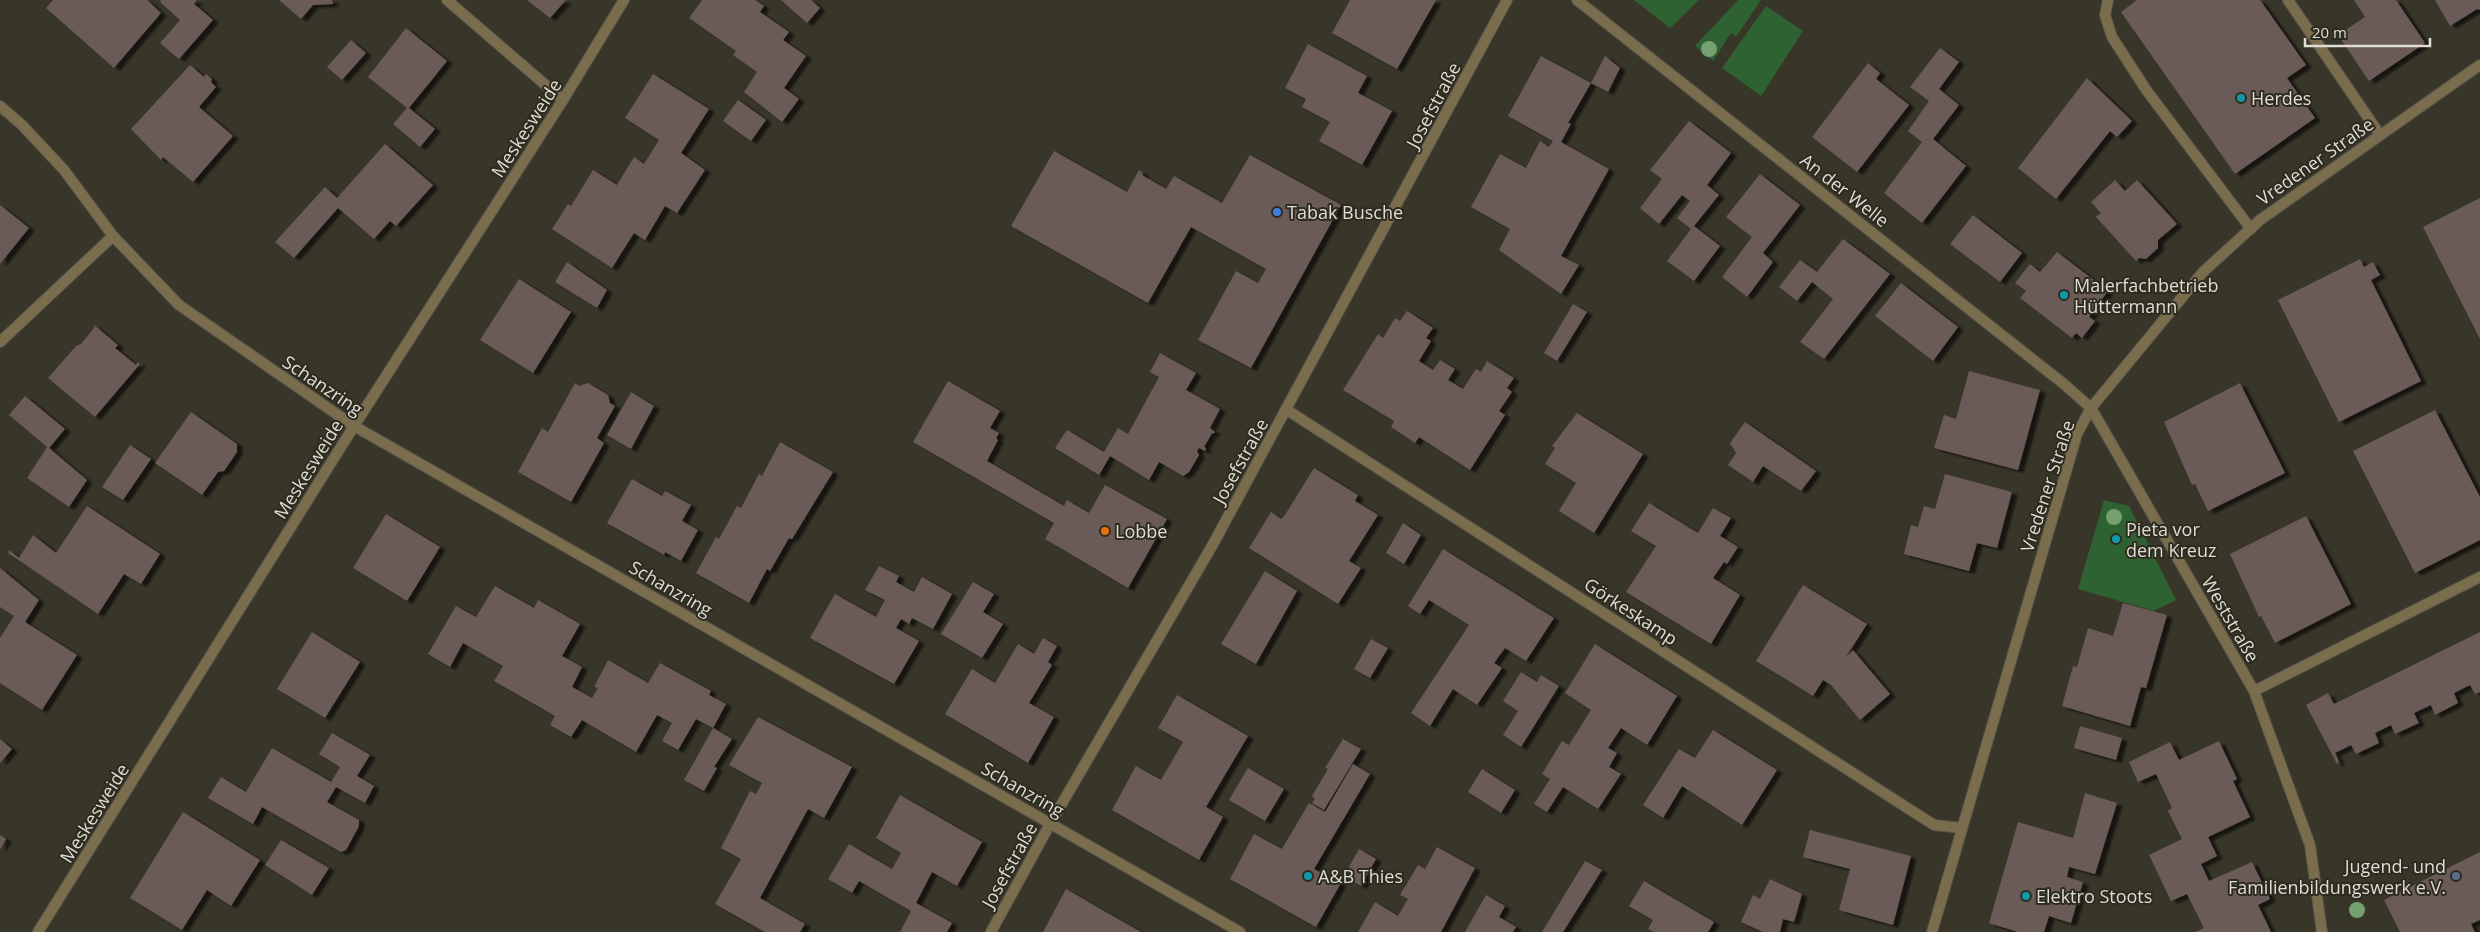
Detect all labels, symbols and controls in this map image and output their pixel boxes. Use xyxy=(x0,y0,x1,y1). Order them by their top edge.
scale bar xyxy=(2305,15,2430,47)
text: 20 m xyxy=(2312,22,2347,42)
street label: Josefstraße xyxy=(1399,58,1466,154)
street label: Meskesweide xyxy=(485,74,567,182)
place label: Herdes xyxy=(2251,86,2311,110)
marker: Herdes xyxy=(2235,92,2247,104)
street label: Vredener Straße xyxy=(2252,112,2378,210)
street label: An der Welle xyxy=(1796,148,1894,232)
place label: Tabak Busche xyxy=(1287,200,1403,224)
marker: Tabak Busche xyxy=(1271,206,1283,218)
place label: Malerfachbetrieb Hüttermann xyxy=(2074,273,2218,318)
marker: Malerfachbetrieb Hüttermann xyxy=(2058,289,2070,301)
street label: Schanzring xyxy=(278,349,368,421)
street label: Josefstraße xyxy=(1206,414,1273,510)
street label: Meskesweide xyxy=(268,415,348,523)
street label: Vredener Straße xyxy=(2014,417,2080,555)
place label: Pieta vor dem Kreuz xyxy=(2126,517,2216,562)
place label: Lobbe xyxy=(1115,519,1167,543)
marker: Lobbe xyxy=(1099,525,1111,537)
marker: Pieta vor dem Kreuz xyxy=(2110,533,2122,545)
street label: Schanzring xyxy=(625,555,717,621)
street label: Görkeskamp xyxy=(1580,572,1682,650)
street label: Weststraße xyxy=(2197,572,2265,666)
street label: Schanzring xyxy=(977,756,1069,822)
street label: Meskesweide xyxy=(54,759,134,867)
street label: Josefstraße xyxy=(975,818,1042,914)
place label: Jugend- und Familienbildungswerk e.V. xyxy=(2228,854,2446,899)
place label: A&B Thies xyxy=(1318,864,1403,888)
marker: A&B Thies xyxy=(1302,870,1314,882)
marker: Jugend- und Familienbildungswerk e.V. xyxy=(2450,870,2462,882)
place label: Elektro Stoots xyxy=(2036,884,2152,908)
marker: Elektro Stoots xyxy=(2020,890,2032,902)

